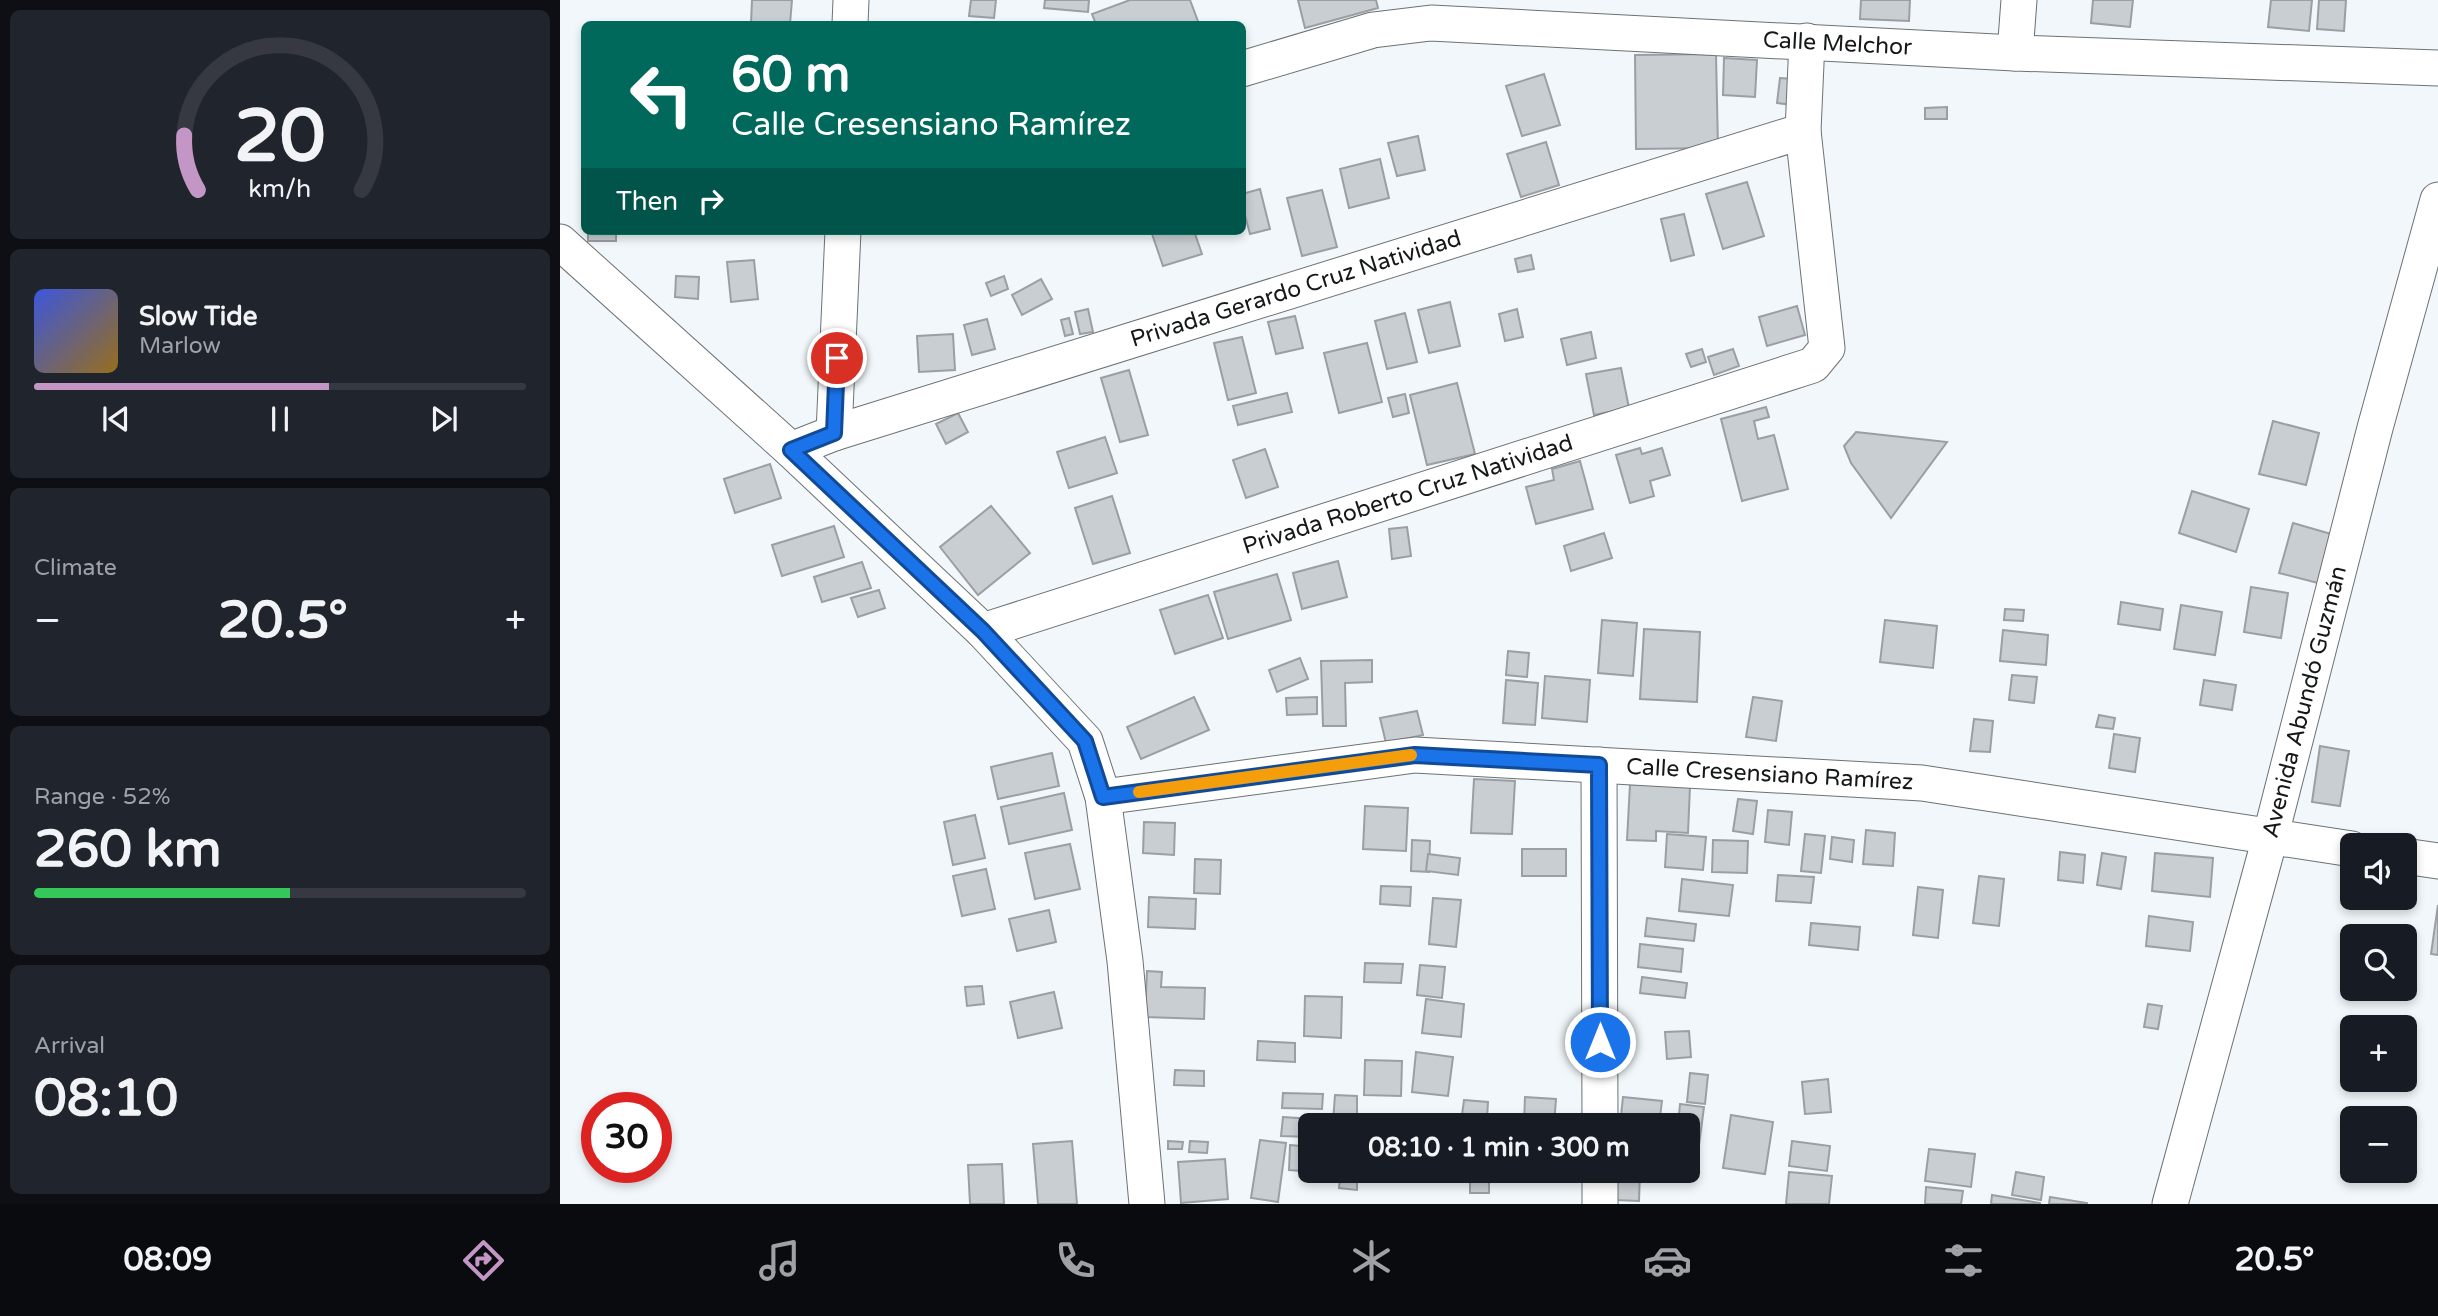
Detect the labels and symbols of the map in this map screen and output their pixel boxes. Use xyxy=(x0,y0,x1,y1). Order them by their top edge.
street label: Calle Melchor xyxy=(1762,26,1913,62)
street label: Privada Gerardo Cruz Natividad xyxy=(1127,224,1465,354)
pin xyxy=(807,328,867,388)
street label: Privada Roberto Cruz Natividad xyxy=(1239,429,1576,561)
street label: Avenida Abundó Guzmán xyxy=(2257,563,2353,841)
street label: Calle Cresensiano Ramírez xyxy=(1625,753,1914,796)
position arrow xyxy=(1563,1005,1637,1079)
speed limit sign: 30 xyxy=(581,1092,672,1183)

